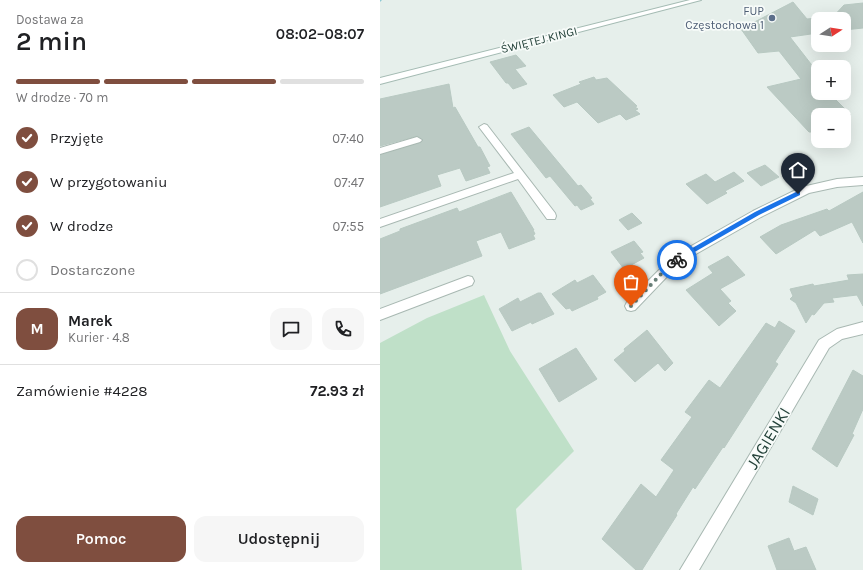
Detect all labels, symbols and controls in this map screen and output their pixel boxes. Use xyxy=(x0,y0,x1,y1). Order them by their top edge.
place label: FUP Częstochowa 1 xyxy=(685,4,764,32)
text: Dostawa za xyxy=(16,12,84,27)
north arrow xyxy=(811,12,851,52)
map controls xyxy=(811,12,851,148)
marker: FUP Częstochowa 1 xyxy=(767,13,777,23)
street label: ŚWIĘTEJ KINGI xyxy=(499,23,579,56)
text: 08:02–08:07 xyxy=(276,25,364,43)
text: 2 min xyxy=(16,26,87,57)
button: + xyxy=(811,60,851,100)
text: W drodze · 70 m xyxy=(16,90,108,105)
button: − xyxy=(811,108,851,148)
icon: check xyxy=(16,127,38,149)
text: Przyjęte xyxy=(50,129,104,147)
text: 07:40 xyxy=(332,131,364,146)
pin xyxy=(781,153,815,194)
icon: home xyxy=(787,159,809,181)
icon: check xyxy=(16,171,38,193)
text: W przygotowaniu xyxy=(50,173,167,191)
text: 07:47 xyxy=(334,175,364,190)
icon: check xyxy=(16,215,38,237)
text: W drodze xyxy=(50,217,113,235)
text: 07:55 xyxy=(333,219,364,234)
courier xyxy=(657,240,697,280)
icon: bike xyxy=(666,249,688,271)
text: Dostarczone xyxy=(50,261,135,279)
pin xyxy=(614,265,648,306)
icon: bag xyxy=(620,271,642,293)
button: chat xyxy=(270,308,312,350)
button: phone xyxy=(322,308,364,350)
text: Marek xyxy=(68,312,113,330)
text: M xyxy=(30,320,44,338)
text: Kurier · 4.8 xyxy=(68,330,130,345)
text: Zamówienie #4228 xyxy=(16,382,148,400)
text: 72.93 zł xyxy=(310,382,364,400)
street label: JAGIENKI xyxy=(742,403,794,473)
button: Pomoc xyxy=(16,516,186,562)
button: Udostępnij xyxy=(194,516,364,562)

